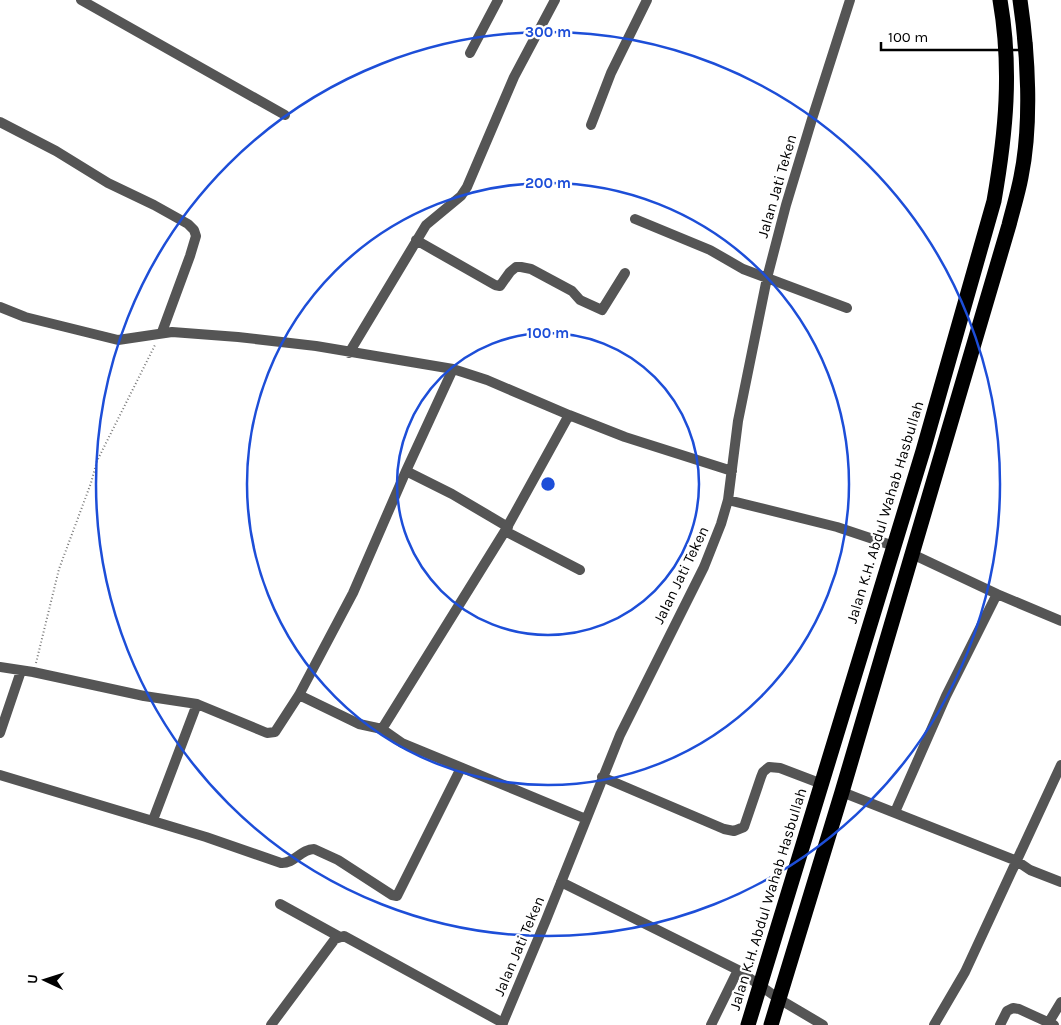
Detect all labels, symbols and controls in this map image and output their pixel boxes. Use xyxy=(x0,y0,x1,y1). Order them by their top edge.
scale bar xyxy=(881,20,1031,52)
text: 300 m xyxy=(525,23,571,41)
text: 100 m xyxy=(888,28,928,46)
street label: Jalan Jati Teken xyxy=(754,132,800,240)
text: 200 m xyxy=(525,174,571,192)
text: 100 m xyxy=(527,324,569,342)
street label: Jalan K.H. Abdul Wahab Hasbullah xyxy=(843,399,927,625)
centre of rings xyxy=(539,475,557,493)
street label: Jalan Jati Teken xyxy=(650,523,712,627)
street label: Jalan K.H. Abdul Wahab Hasbullah xyxy=(726,786,810,1012)
street label: Jalan Jati Teken xyxy=(490,893,548,999)
north arrow xyxy=(20,955,70,1005)
text: U xyxy=(24,974,41,985)

